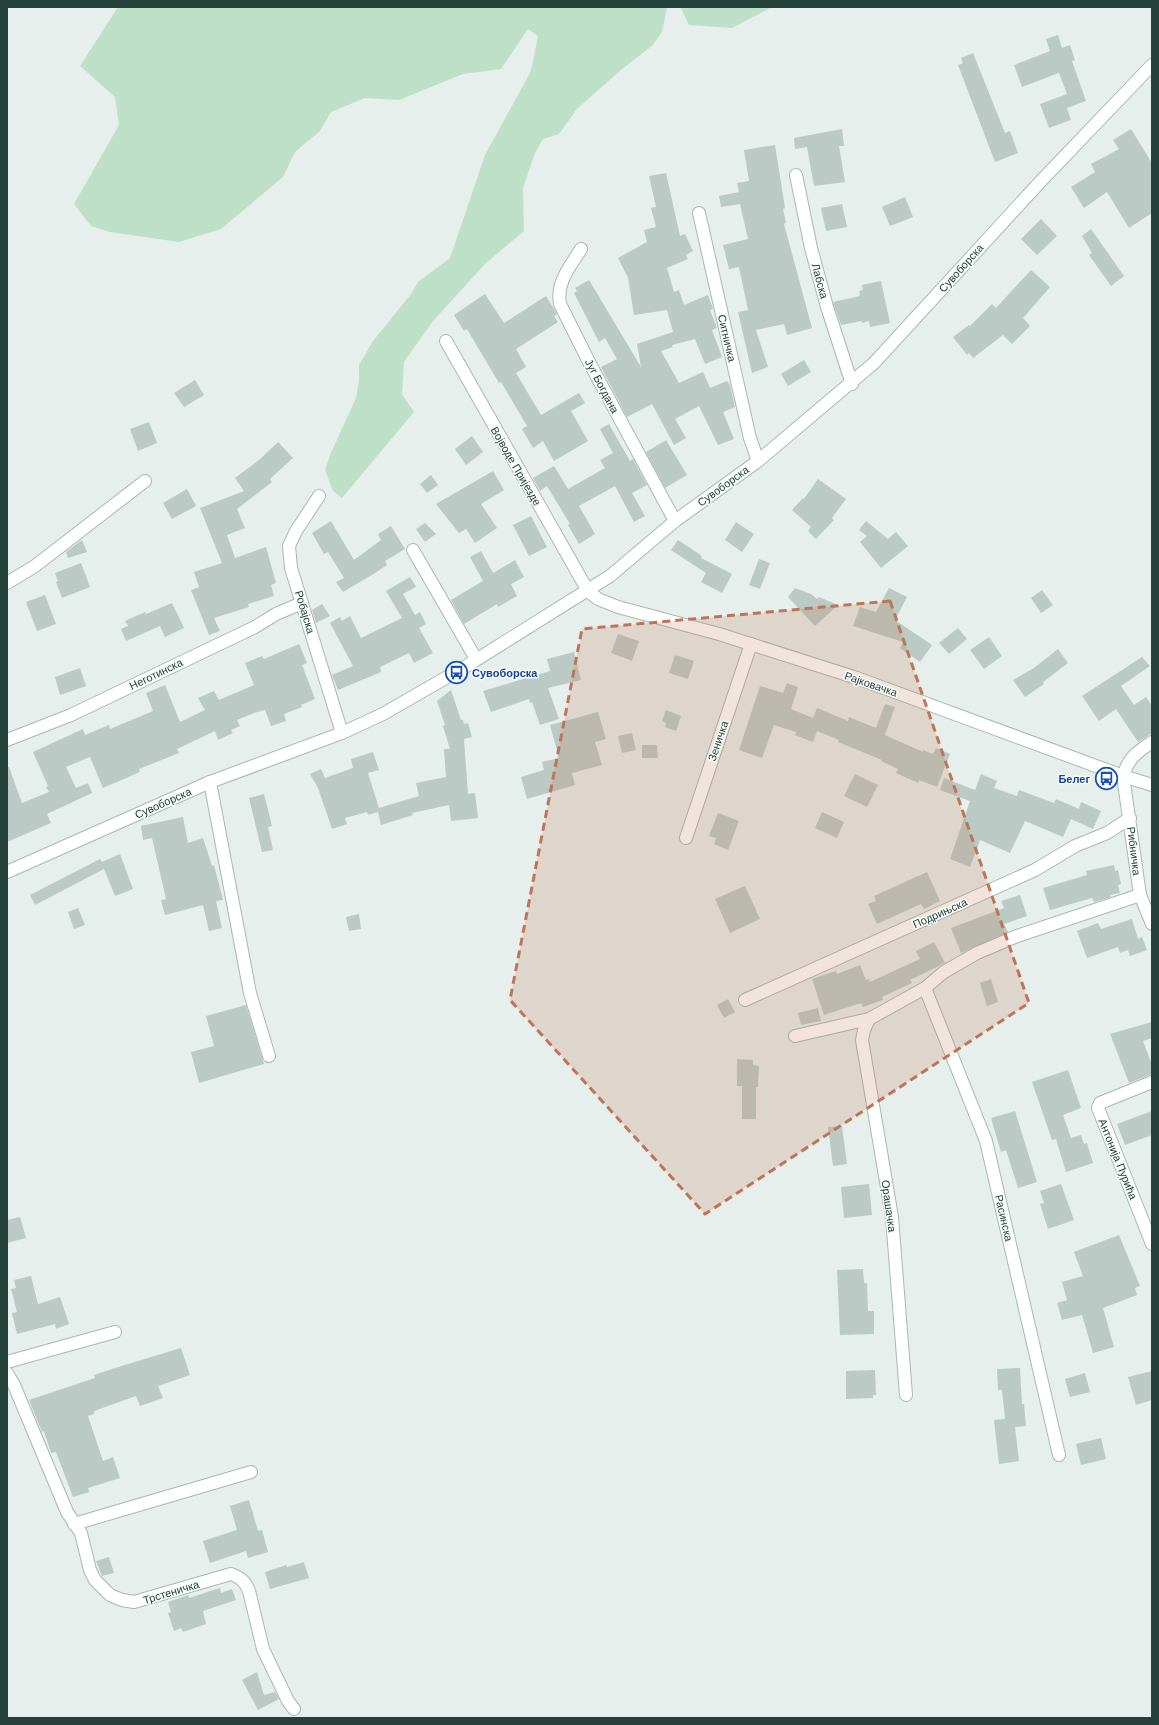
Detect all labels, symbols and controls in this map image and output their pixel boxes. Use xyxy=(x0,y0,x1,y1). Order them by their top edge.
street label: Сувоборска xyxy=(936,241,986,294)
street label: Лабска xyxy=(810,262,831,301)
street label: Ситничка xyxy=(716,313,738,364)
street label: Југ Богдана xyxy=(583,357,622,416)
street label: Војводе Пријезде xyxy=(489,424,543,508)
street label: Сувоборска xyxy=(695,463,752,509)
street label: Робајска xyxy=(293,589,317,636)
street label: Неготинска xyxy=(127,656,185,692)
bus stop icon: Сувоборска xyxy=(444,660,470,686)
place label: Сувоборска xyxy=(472,667,538,679)
street label: Рајковачка xyxy=(843,669,900,699)
street label: Зеничка xyxy=(706,718,731,763)
bus stop icon: Белег xyxy=(1093,766,1119,792)
place label: Белег xyxy=(1058,773,1090,785)
street label: Сувоборска xyxy=(133,785,194,821)
street label: Рибничка xyxy=(1125,826,1143,877)
street label: Подрињска xyxy=(911,895,970,930)
street label: Антонија Пурића xyxy=(1096,1117,1140,1202)
street label: Орашачка xyxy=(879,1179,899,1234)
street label: Расинска xyxy=(993,1194,1015,1243)
street label: Трстеничка xyxy=(142,1578,201,1606)

